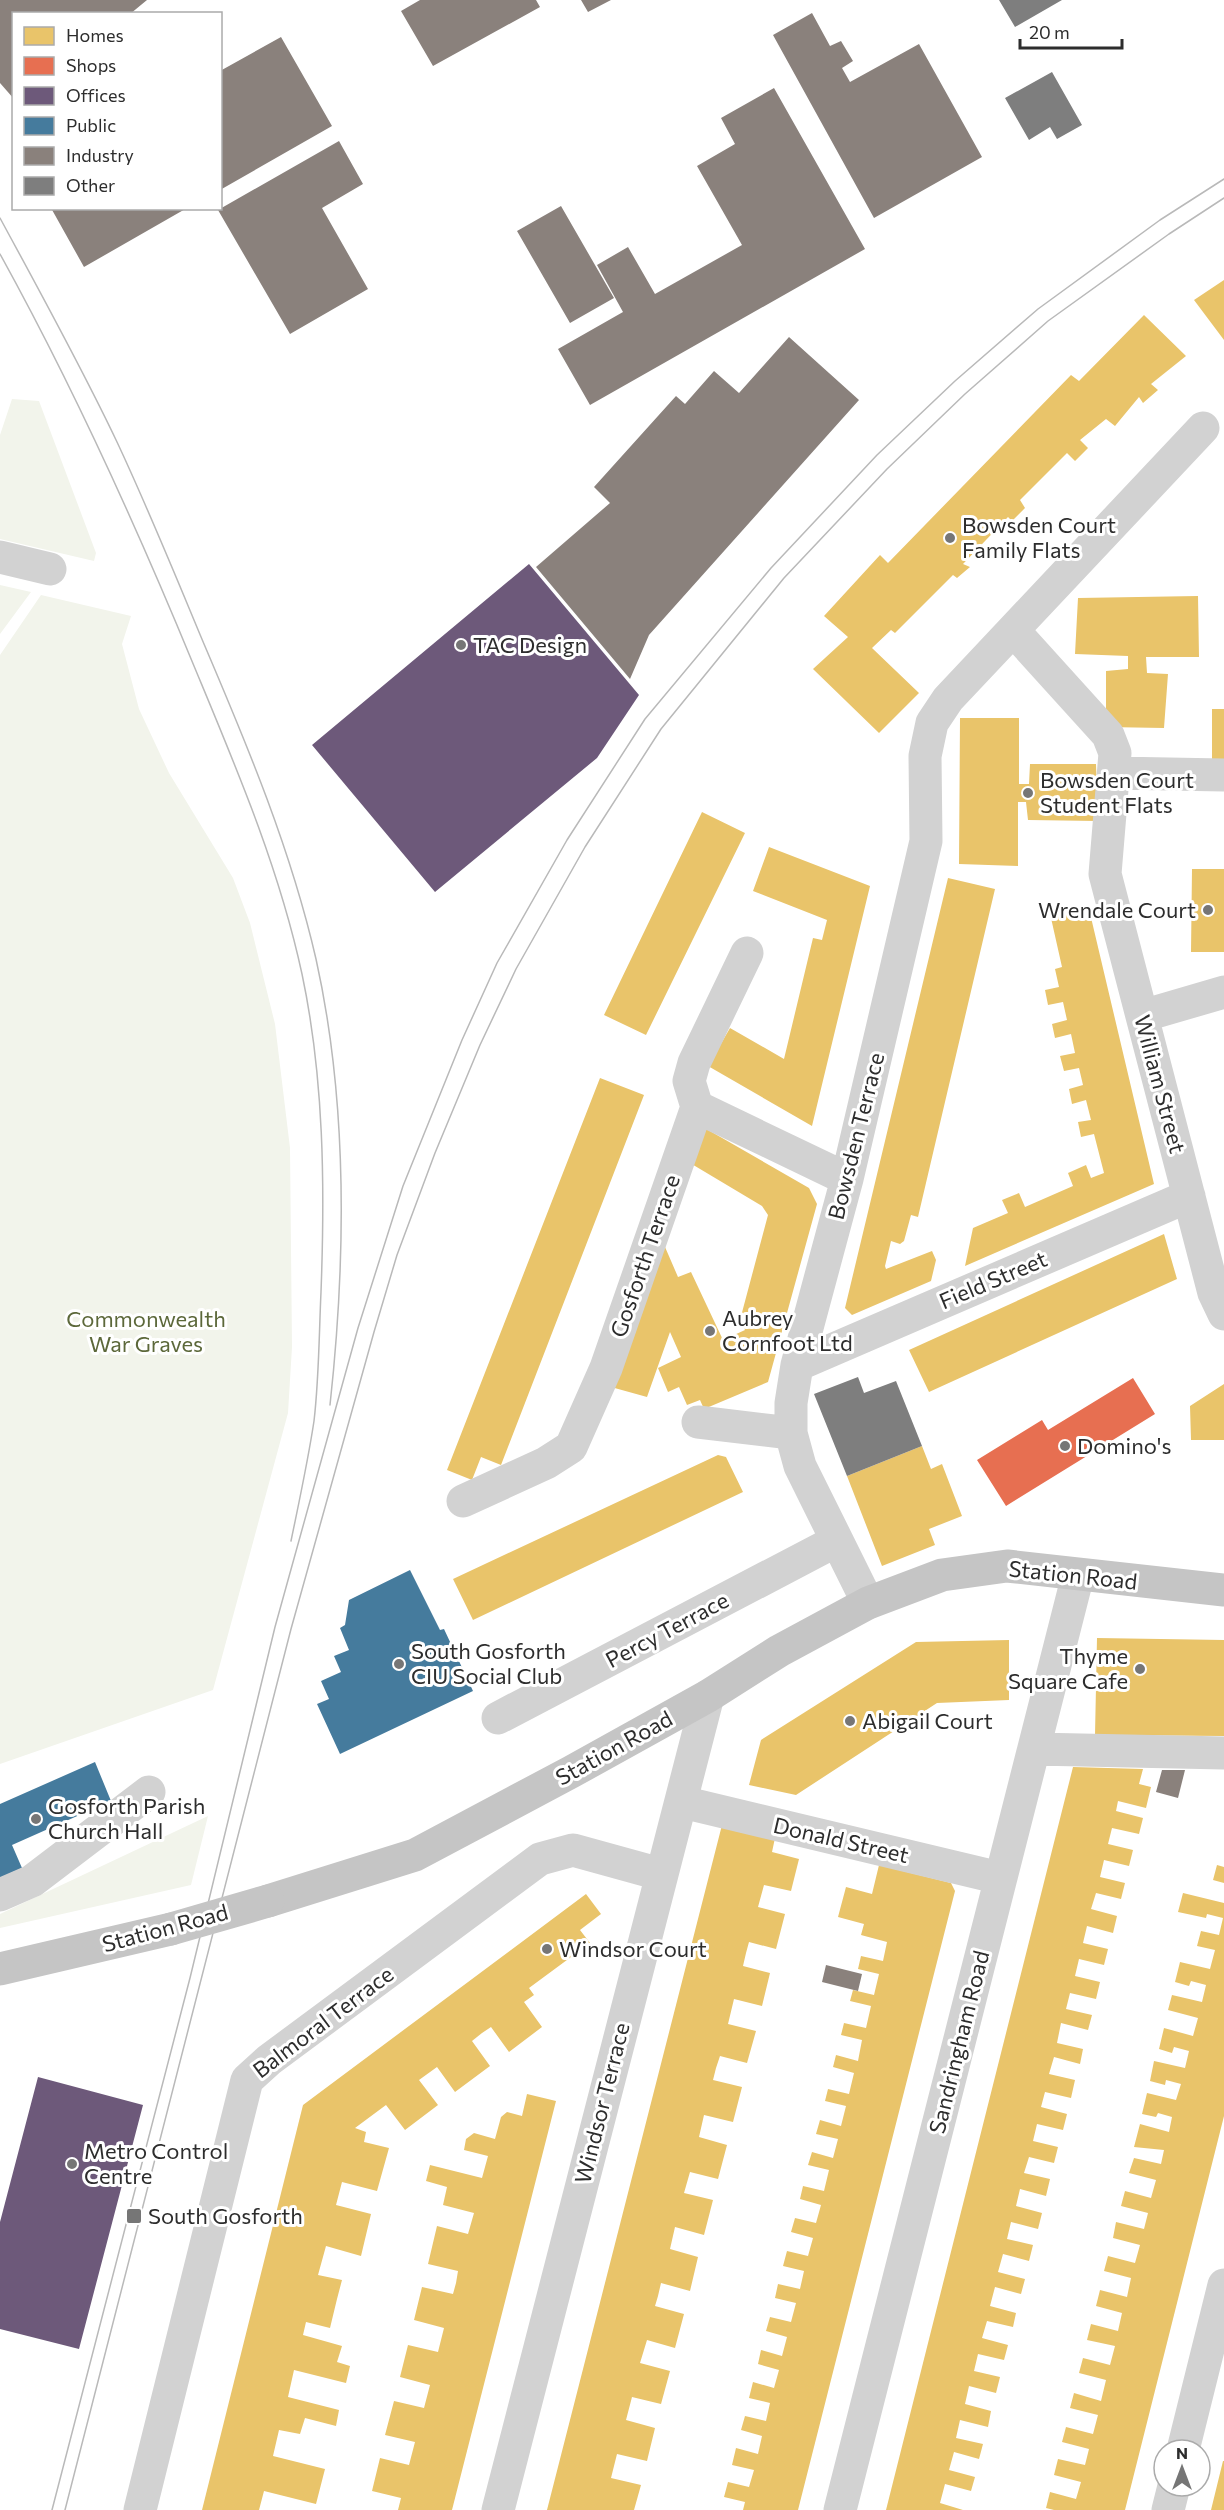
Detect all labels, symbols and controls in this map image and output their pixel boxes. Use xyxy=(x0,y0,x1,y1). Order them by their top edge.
legend xyxy=(12,12,222,210)
scale bar xyxy=(1020,12,1122,50)
text: 20 m xyxy=(1029,21,1070,43)
text: Homes xyxy=(66,24,124,46)
text: Shops xyxy=(66,54,116,76)
text: Offices xyxy=(66,84,126,106)
text: Public xyxy=(66,114,116,136)
text: Industry xyxy=(66,144,134,166)
text: Other xyxy=(66,174,115,196)
place label: Bowsden Court Family Flats xyxy=(962,511,1116,563)
marker: Bowsden Court Family Flats xyxy=(943,531,957,545)
place label: TAC Design xyxy=(473,631,587,658)
marker: TAC Design xyxy=(454,638,468,652)
place label: Bowsden Court Student Flats xyxy=(1040,766,1194,818)
marker: Bowsden Court Student Flats xyxy=(1021,786,1035,800)
place label: Wrendale Court xyxy=(1038,896,1196,923)
marker: Wrendale Court xyxy=(1201,903,1215,917)
street label: William Street xyxy=(1129,1012,1192,1156)
street label: Bowsden Terrace xyxy=(822,1050,889,1222)
street label: Gosforth Terrace xyxy=(604,1171,685,1341)
street label: Field Street xyxy=(935,1245,1051,1314)
place label: Aubrey Cornfoot Ltd xyxy=(722,1304,853,1356)
park label: Commonwealth War Graves xyxy=(66,1305,226,1357)
marker: Aubrey Cornfoot Ltd xyxy=(703,1324,717,1338)
place label: Domino's xyxy=(1077,1432,1171,1459)
marker: Domino's xyxy=(1058,1439,1072,1453)
street label: Station Road xyxy=(1007,1554,1139,1595)
street label: Percy Terrace xyxy=(601,1586,733,1673)
place label: South Gosforth CIU Social Club xyxy=(411,1637,566,1689)
place label: Thyme Square Cafe xyxy=(1008,1642,1128,1694)
marker: South Gosforth CIU Social Club xyxy=(392,1657,406,1671)
marker: Thyme Square Cafe xyxy=(1133,1662,1147,1676)
street label: Station Road xyxy=(551,1704,677,1791)
place label: Abigail Court xyxy=(862,1707,993,1734)
marker: Abigail Court xyxy=(843,1714,857,1728)
place label: Gosforth Parish Church Hall xyxy=(48,1792,205,1844)
street label: Donald Street xyxy=(771,1811,911,1868)
marker: Gosforth Parish Church Hall xyxy=(29,1812,43,1826)
street label: Station Road xyxy=(99,1898,231,1957)
place label: Windsor Court xyxy=(559,1935,707,1962)
marker: Windsor Court xyxy=(540,1942,554,1956)
street label: Sandringham Road xyxy=(923,1948,994,2136)
street label: Balmoral Terrace xyxy=(247,1960,398,2083)
street label: Windsor Terrace xyxy=(568,2020,635,2186)
place label: Metro Control Centre xyxy=(84,2137,228,2189)
marker: Metro Control Centre xyxy=(65,2157,79,2171)
place label: South Gosforth xyxy=(148,2202,303,2229)
marker: South Gosforth xyxy=(125,2207,143,2225)
north arrow xyxy=(1152,2438,1212,2498)
text: N xyxy=(1176,2443,1188,2462)

